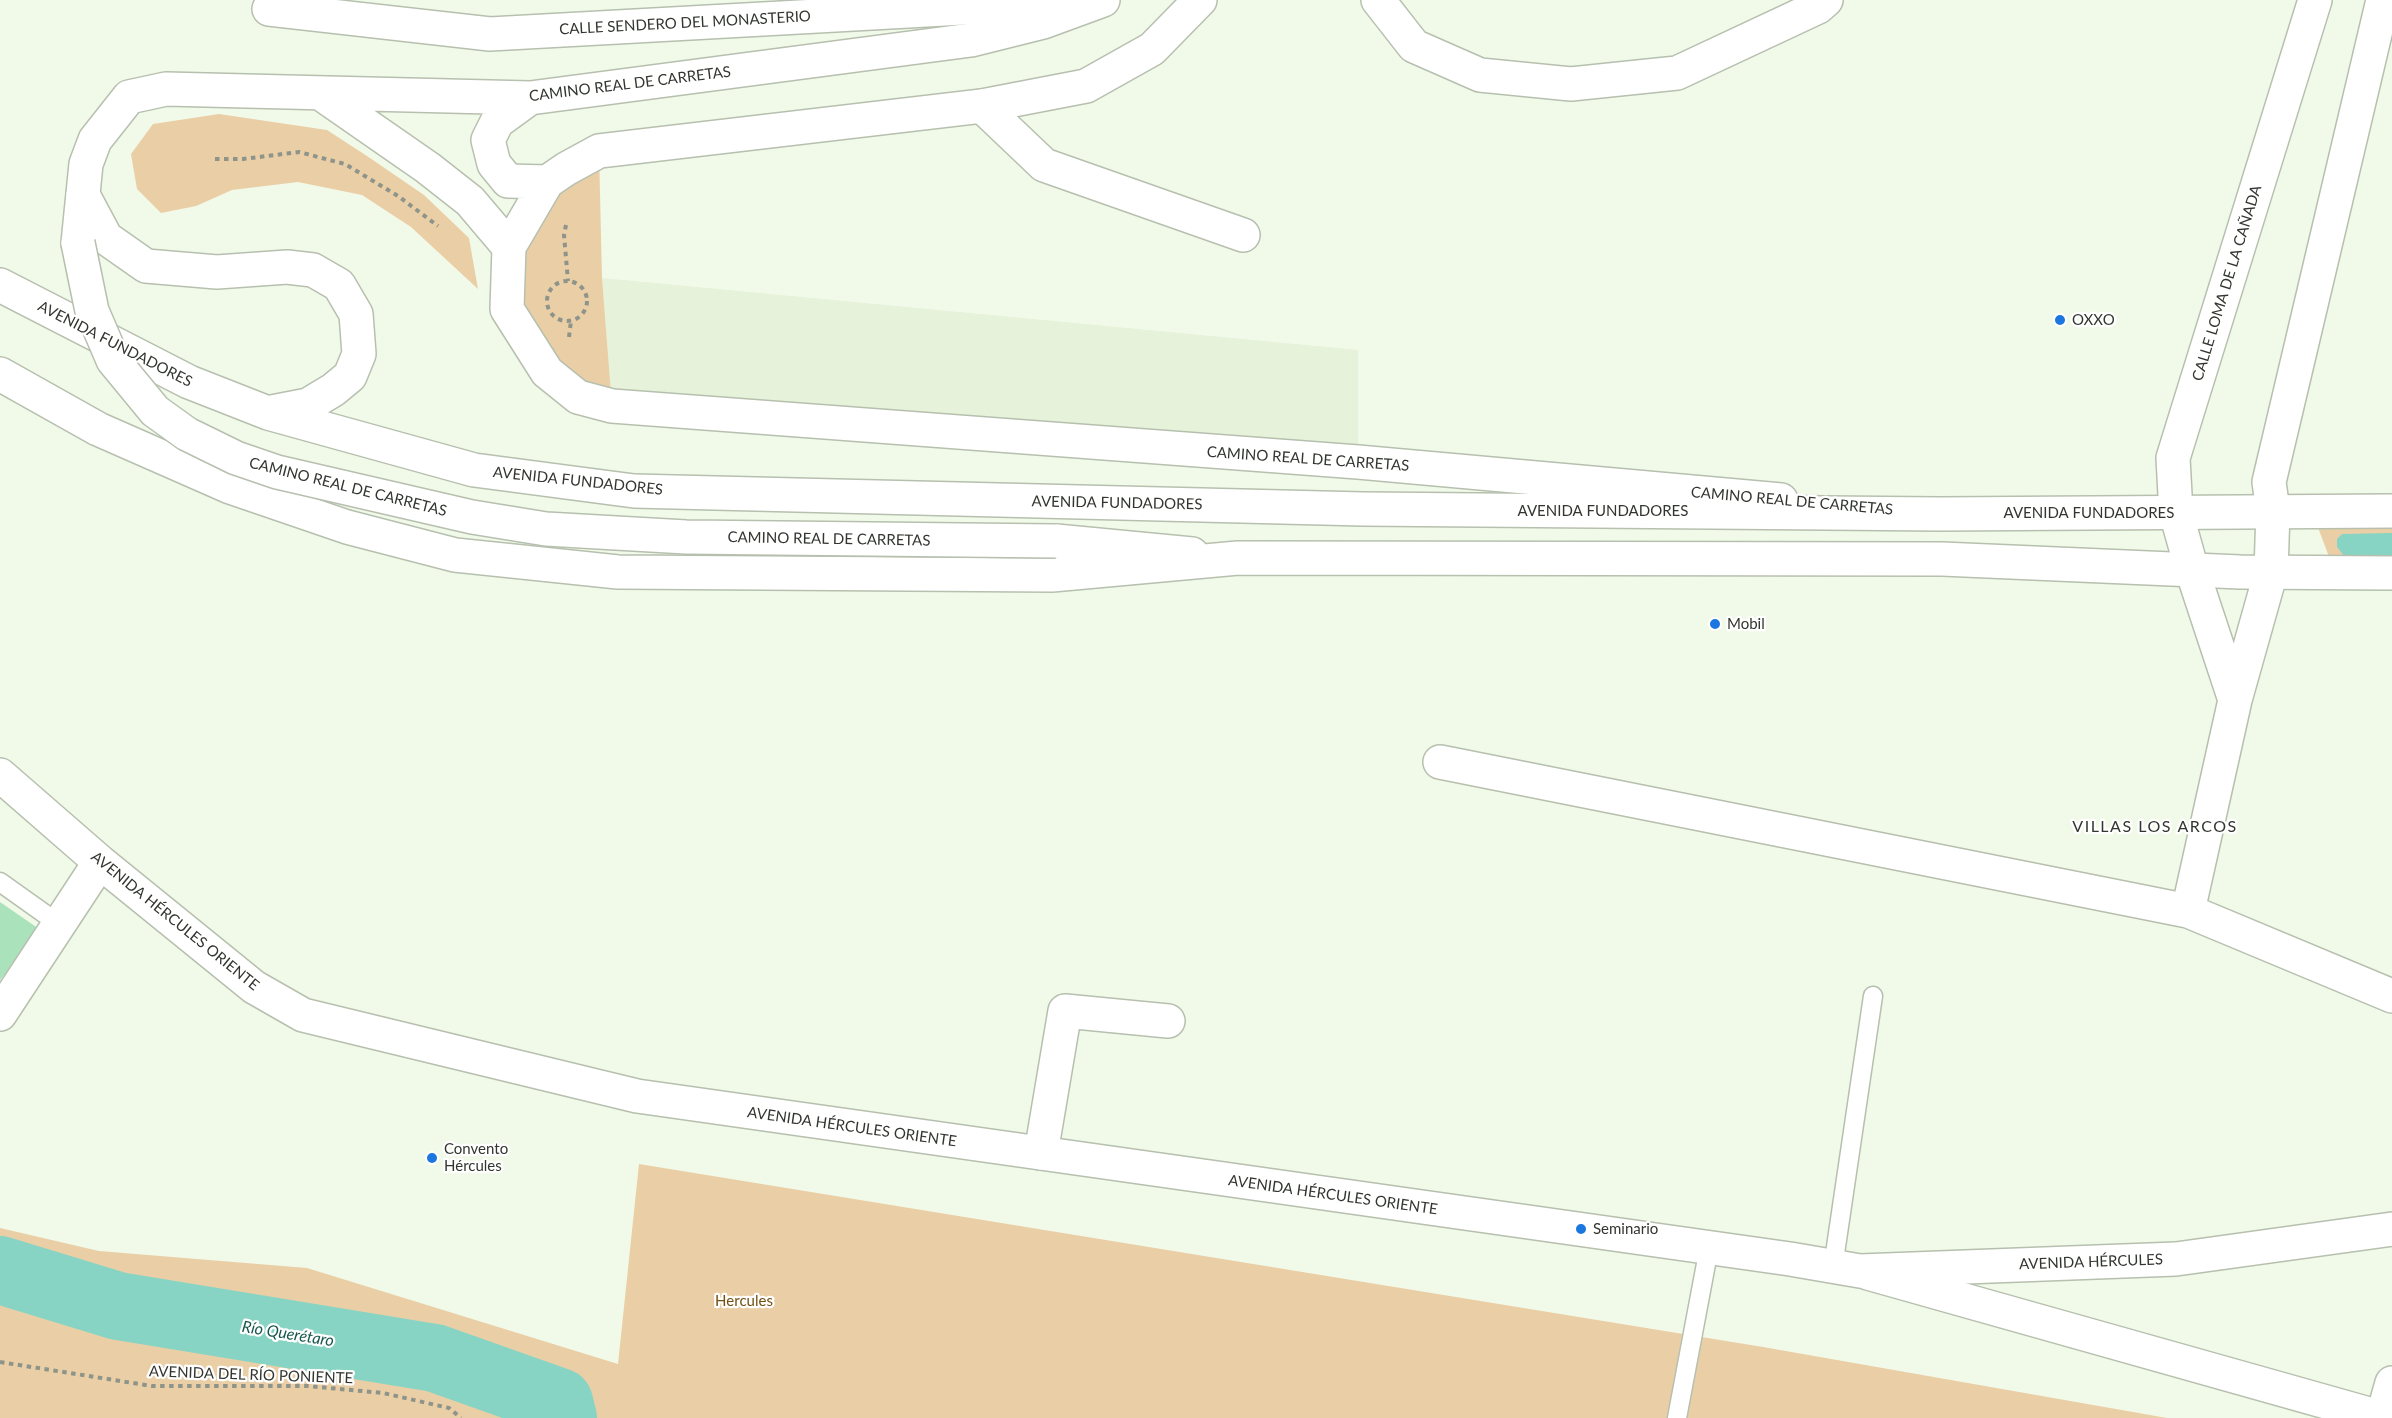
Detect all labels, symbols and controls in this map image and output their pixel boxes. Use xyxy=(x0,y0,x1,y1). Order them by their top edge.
street label: CALLE SENDERO DEL MONASTERIO xyxy=(559,7,811,39)
street label: CAMINO REAL DE CARRETAS xyxy=(528,63,732,105)
street label: CALLE LOMA DE LA CAÑADA xyxy=(2189,183,2265,383)
street label: AVENIDA FUNDADORES xyxy=(35,297,195,391)
place label: OXXO xyxy=(2072,311,2115,329)
marker: OXXO xyxy=(2053,313,2067,327)
street label: CAMINO REAL DE CARRETAS xyxy=(1206,443,1410,475)
street label: CAMINO REAL DE CARRETAS xyxy=(247,454,449,520)
street label: AVENIDA FUNDADORES xyxy=(492,463,664,499)
street label: CAMINO REAL DE CARRETAS xyxy=(1690,483,1894,519)
street label: AVENIDA FUNDADORES xyxy=(1031,493,1203,513)
street label: AVENIDA FUNDADORES xyxy=(1518,502,1688,520)
street label: AVENIDA FUNDADORES xyxy=(2004,504,2174,522)
street label: CAMINO REAL DE CARRETAS xyxy=(727,528,931,550)
place label: Mobil xyxy=(1727,615,1765,633)
marker: Mobil xyxy=(1708,617,1722,631)
district label: VILLAS LOS ARCOS xyxy=(2072,817,2238,837)
street label: AVENIDA HÉRCULES ORIENTE xyxy=(87,848,263,994)
street label: AVENIDA HÉRCULES ORIENTE xyxy=(746,1103,958,1151)
place label: Convento Hércules xyxy=(444,1140,508,1175)
marker: Convento Hércules xyxy=(425,1151,439,1165)
street label: AVENIDA HÉRCULES ORIENTE xyxy=(1227,1171,1439,1219)
place label: Seminario xyxy=(1593,1220,1658,1238)
marker: Seminario xyxy=(1574,1222,1588,1236)
street label: AVENIDA HÉRCULES xyxy=(2019,1250,2163,1274)
park label: Hercules xyxy=(715,1292,773,1310)
water label: Río Querétaro xyxy=(241,1317,335,1351)
street label: AVENIDA DEL RÍO PONIENTE xyxy=(149,1362,353,1388)

